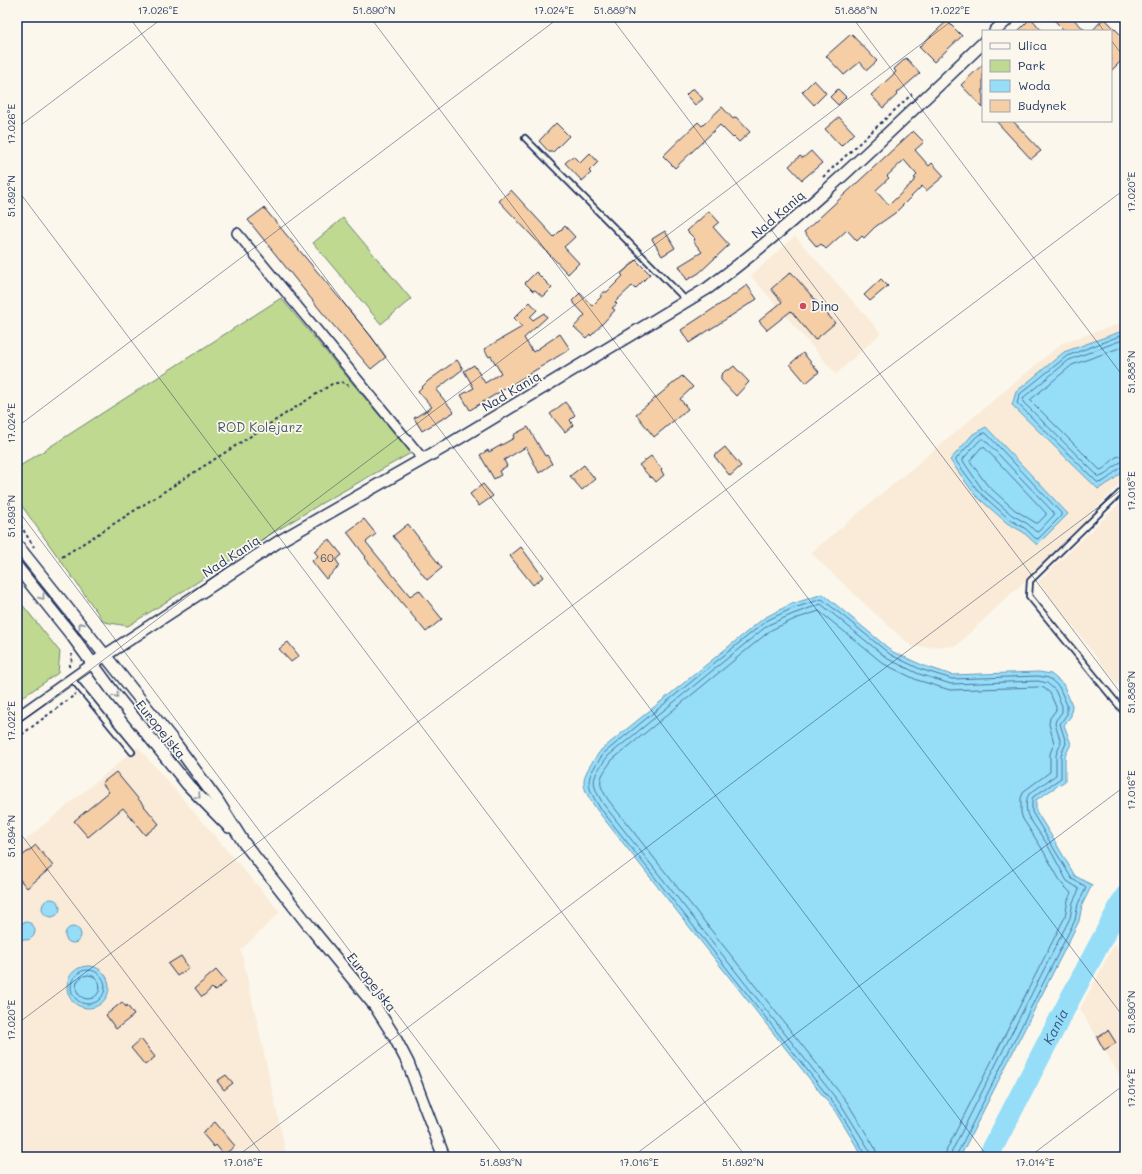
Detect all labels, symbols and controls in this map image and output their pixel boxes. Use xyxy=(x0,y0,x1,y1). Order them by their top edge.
text: 17.026°E xyxy=(138,3,178,17)
text: 51.890°N xyxy=(353,3,395,17)
text: 17.024°E xyxy=(534,3,574,17)
text: 51.889°N xyxy=(594,3,636,17)
text: 51.888°N xyxy=(835,3,877,17)
text: 17.022°E xyxy=(930,3,970,17)
legend xyxy=(982,30,1112,122)
text: Ulica xyxy=(1018,37,1047,53)
text: Park xyxy=(1018,57,1045,73)
text: Woda xyxy=(1018,77,1051,93)
text: Budynek xyxy=(1018,97,1066,113)
text: 17.026°E xyxy=(4,104,18,144)
text: 17.020°E xyxy=(1124,171,1138,212)
text: 51.892°N xyxy=(4,175,18,217)
street label: Nad Kanią xyxy=(747,186,808,241)
place label: Dino xyxy=(811,297,839,314)
marker: Dino xyxy=(798,301,808,311)
text: 51.888°N xyxy=(1124,351,1138,393)
street label: Nad Kanią xyxy=(478,366,543,415)
text: 17.024°E xyxy=(4,403,18,443)
park label: ROD Kolejarz xyxy=(218,418,302,435)
text: 17.018°E xyxy=(1124,471,1138,511)
text: 51.893°N xyxy=(4,495,18,537)
street label: Nad Kanią xyxy=(199,531,263,581)
house number: 60 xyxy=(320,550,334,565)
one-way arrow xyxy=(37,593,44,600)
one-way arrow xyxy=(78,623,85,630)
text: 51.889°N xyxy=(1124,671,1138,713)
one-way arrow xyxy=(111,691,118,698)
street label: Europejska xyxy=(133,696,190,761)
text: 17.022°E xyxy=(4,701,18,741)
text: 17.016°E xyxy=(1124,770,1138,810)
one-way arrow xyxy=(193,791,200,798)
text: 51.894°N xyxy=(4,815,18,857)
street label: Europejska xyxy=(344,949,401,1015)
text: 51.890°N xyxy=(1124,991,1138,1033)
text: 17.020°E xyxy=(4,999,18,1040)
water label: Kania xyxy=(1038,1005,1072,1048)
text: 17.014°E xyxy=(1124,1068,1138,1108)
text: 17.018°E xyxy=(223,1155,263,1169)
text: 51.893°N xyxy=(480,1155,522,1169)
text: 17.016°E xyxy=(619,1155,659,1169)
text: 51.892°N xyxy=(722,1155,764,1169)
text: 17.014°E xyxy=(1015,1155,1055,1169)

